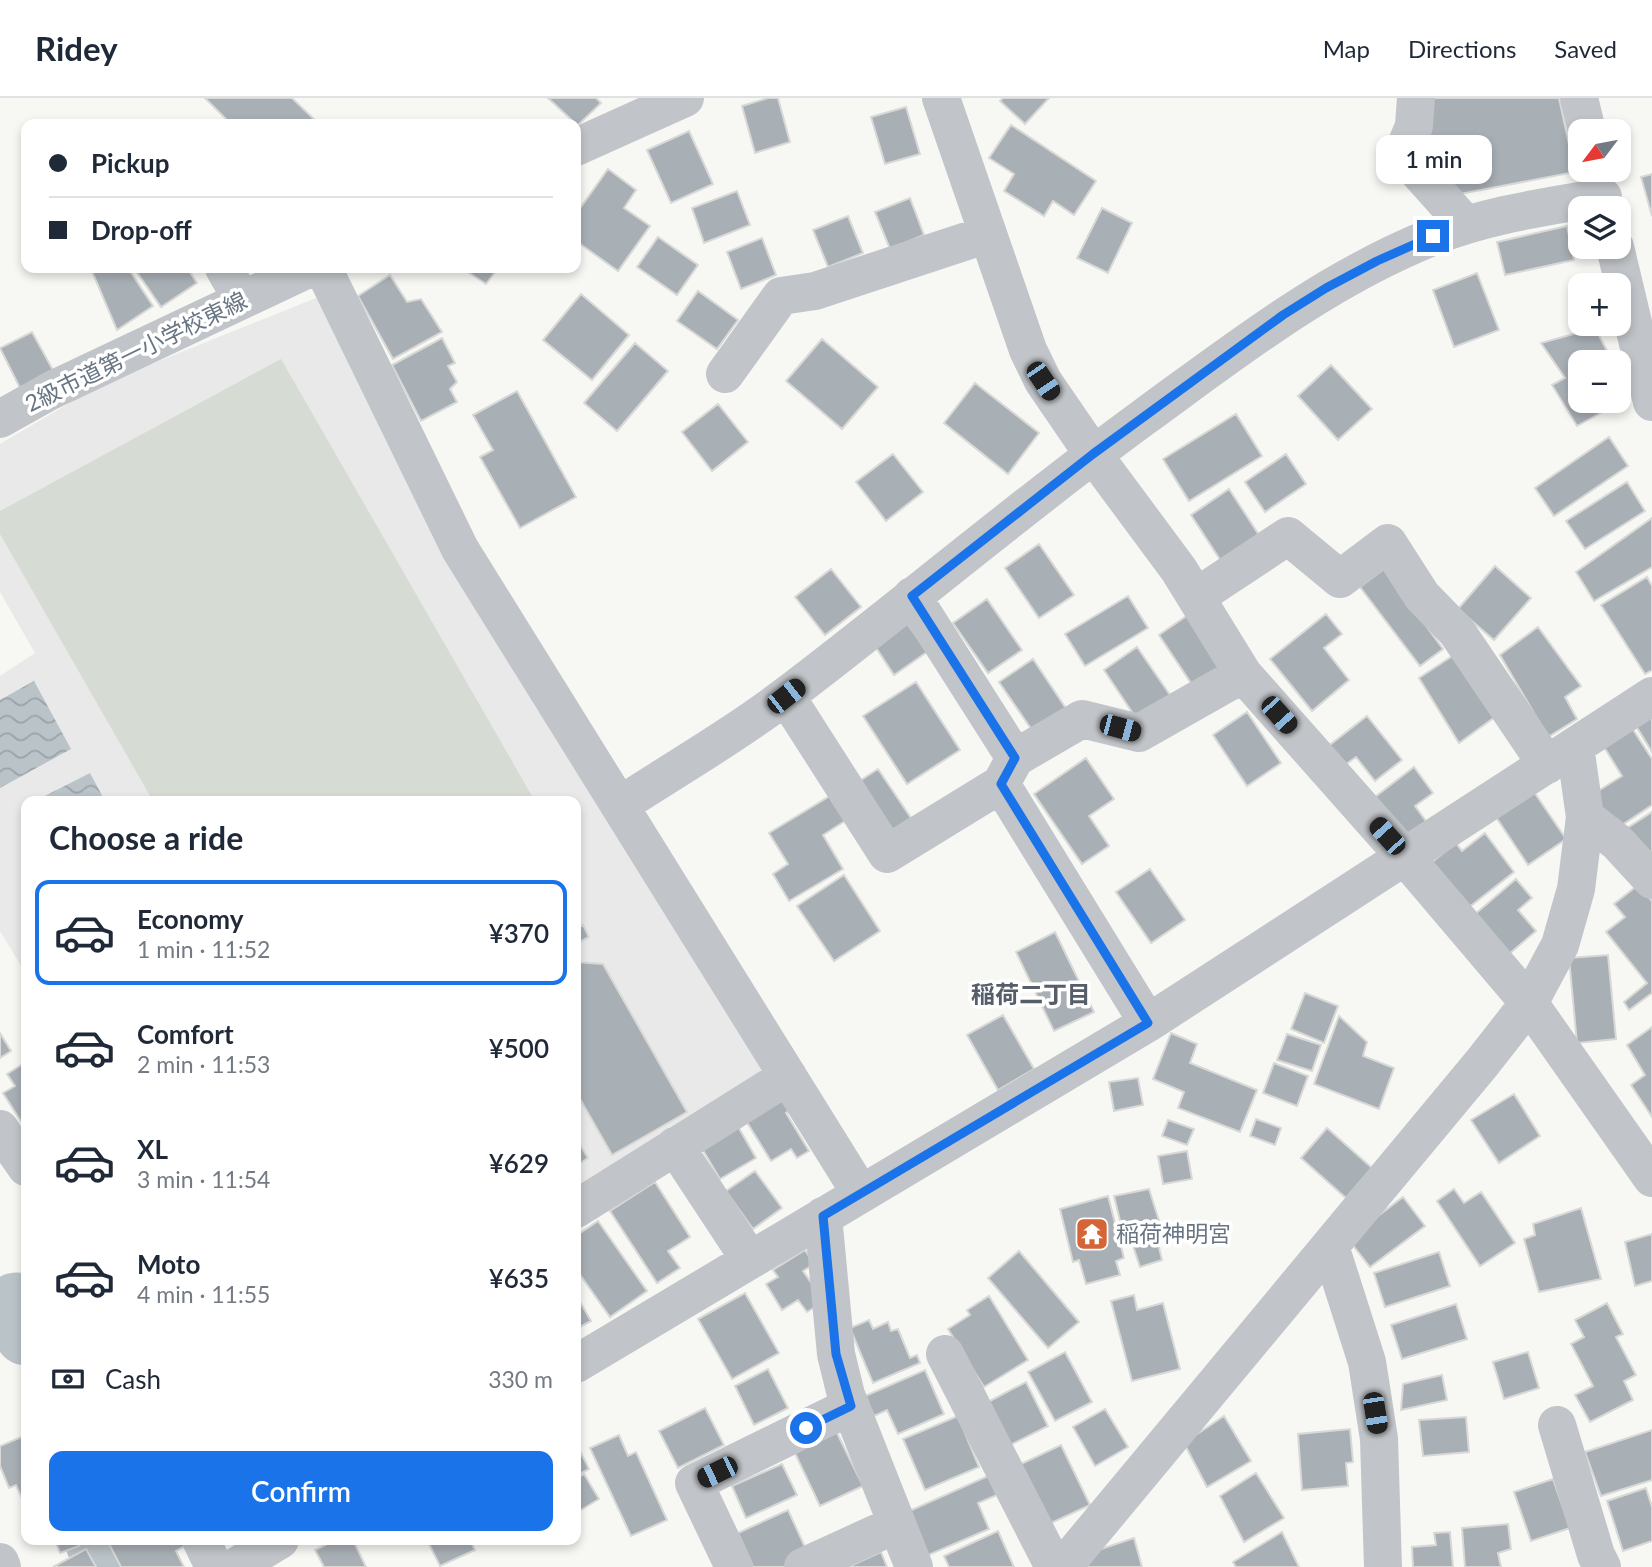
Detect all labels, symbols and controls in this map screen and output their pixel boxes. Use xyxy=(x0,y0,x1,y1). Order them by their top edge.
text: Ridey xyxy=(35,28,118,68)
text: Map xyxy=(1323,34,1370,63)
text: Directions xyxy=(1408,34,1516,63)
text: Saved xyxy=(1554,34,1617,63)
north arrow xyxy=(1568,119,1631,182)
map controls xyxy=(1568,119,1631,413)
callout: 1 min xyxy=(1375,135,1491,184)
text: 1 min xyxy=(1406,145,1462,173)
text: Pickup xyxy=(91,147,170,179)
button: layers xyxy=(1568,196,1631,259)
text: Drop-off xyxy=(91,214,192,246)
route end xyxy=(1417,220,1449,252)
button: + xyxy=(1568,273,1631,336)
street label: 2級市道第一小学校東線 xyxy=(20,285,251,417)
button: − xyxy=(1568,350,1631,413)
car xyxy=(1023,358,1064,404)
car xyxy=(763,675,810,717)
car xyxy=(1258,692,1301,738)
car xyxy=(1097,712,1144,744)
car xyxy=(1366,813,1409,859)
text: Choose a ride xyxy=(49,818,243,857)
icon: car xyxy=(53,901,116,964)
text: Economy xyxy=(137,903,243,935)
text: ¥370 xyxy=(489,917,549,949)
text: 1 min · 11:52 xyxy=(137,935,270,963)
district label: 稲荷二丁目 xyxy=(971,979,1091,1008)
icon: car xyxy=(53,1016,116,1079)
text: Comfort xyxy=(137,1018,234,1050)
text: ¥500 xyxy=(489,1032,549,1064)
text: 2 min · 11:53 xyxy=(137,1050,270,1078)
icon: car xyxy=(53,1131,116,1194)
text: XL xyxy=(137,1133,168,1165)
text: ¥629 xyxy=(489,1147,549,1179)
text: 3 min · 11:54 xyxy=(137,1165,270,1193)
temple icon: 稲荷神明宮 xyxy=(1073,1215,1111,1253)
place label: 稲荷神明宮 xyxy=(1116,1219,1231,1247)
icon: car xyxy=(53,1246,116,1309)
text: Moto xyxy=(137,1248,200,1280)
text: ¥635 xyxy=(489,1262,549,1294)
text: 4 min · 11:55 xyxy=(137,1280,270,1308)
icon: cash xyxy=(49,1360,87,1398)
text: Cash xyxy=(105,1363,161,1395)
text: 330 m xyxy=(488,1365,553,1393)
car xyxy=(1362,1391,1389,1435)
route start xyxy=(790,1412,822,1444)
button: Confirm xyxy=(49,1451,553,1531)
car xyxy=(694,1453,741,1491)

